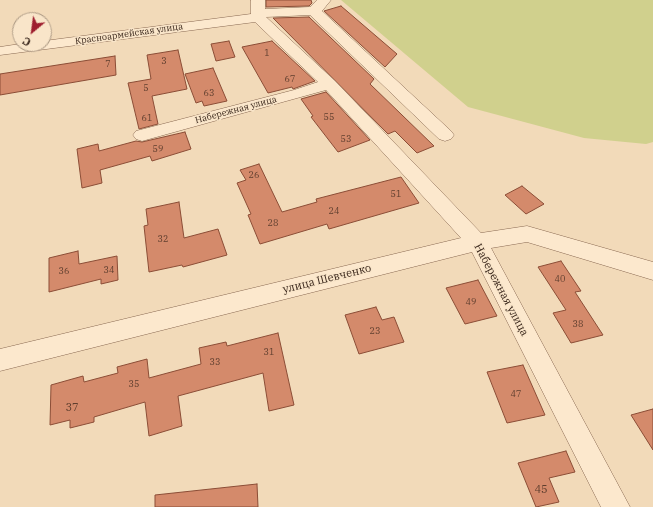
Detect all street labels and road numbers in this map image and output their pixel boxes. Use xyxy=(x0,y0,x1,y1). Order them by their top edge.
street label: Красноармейская улица xyxy=(74,21,184,47)
street label: Набережная улица xyxy=(194,94,278,126)
street label: Набережная улица xyxy=(471,241,531,339)
street label: улица Шевченко xyxy=(281,262,373,296)

